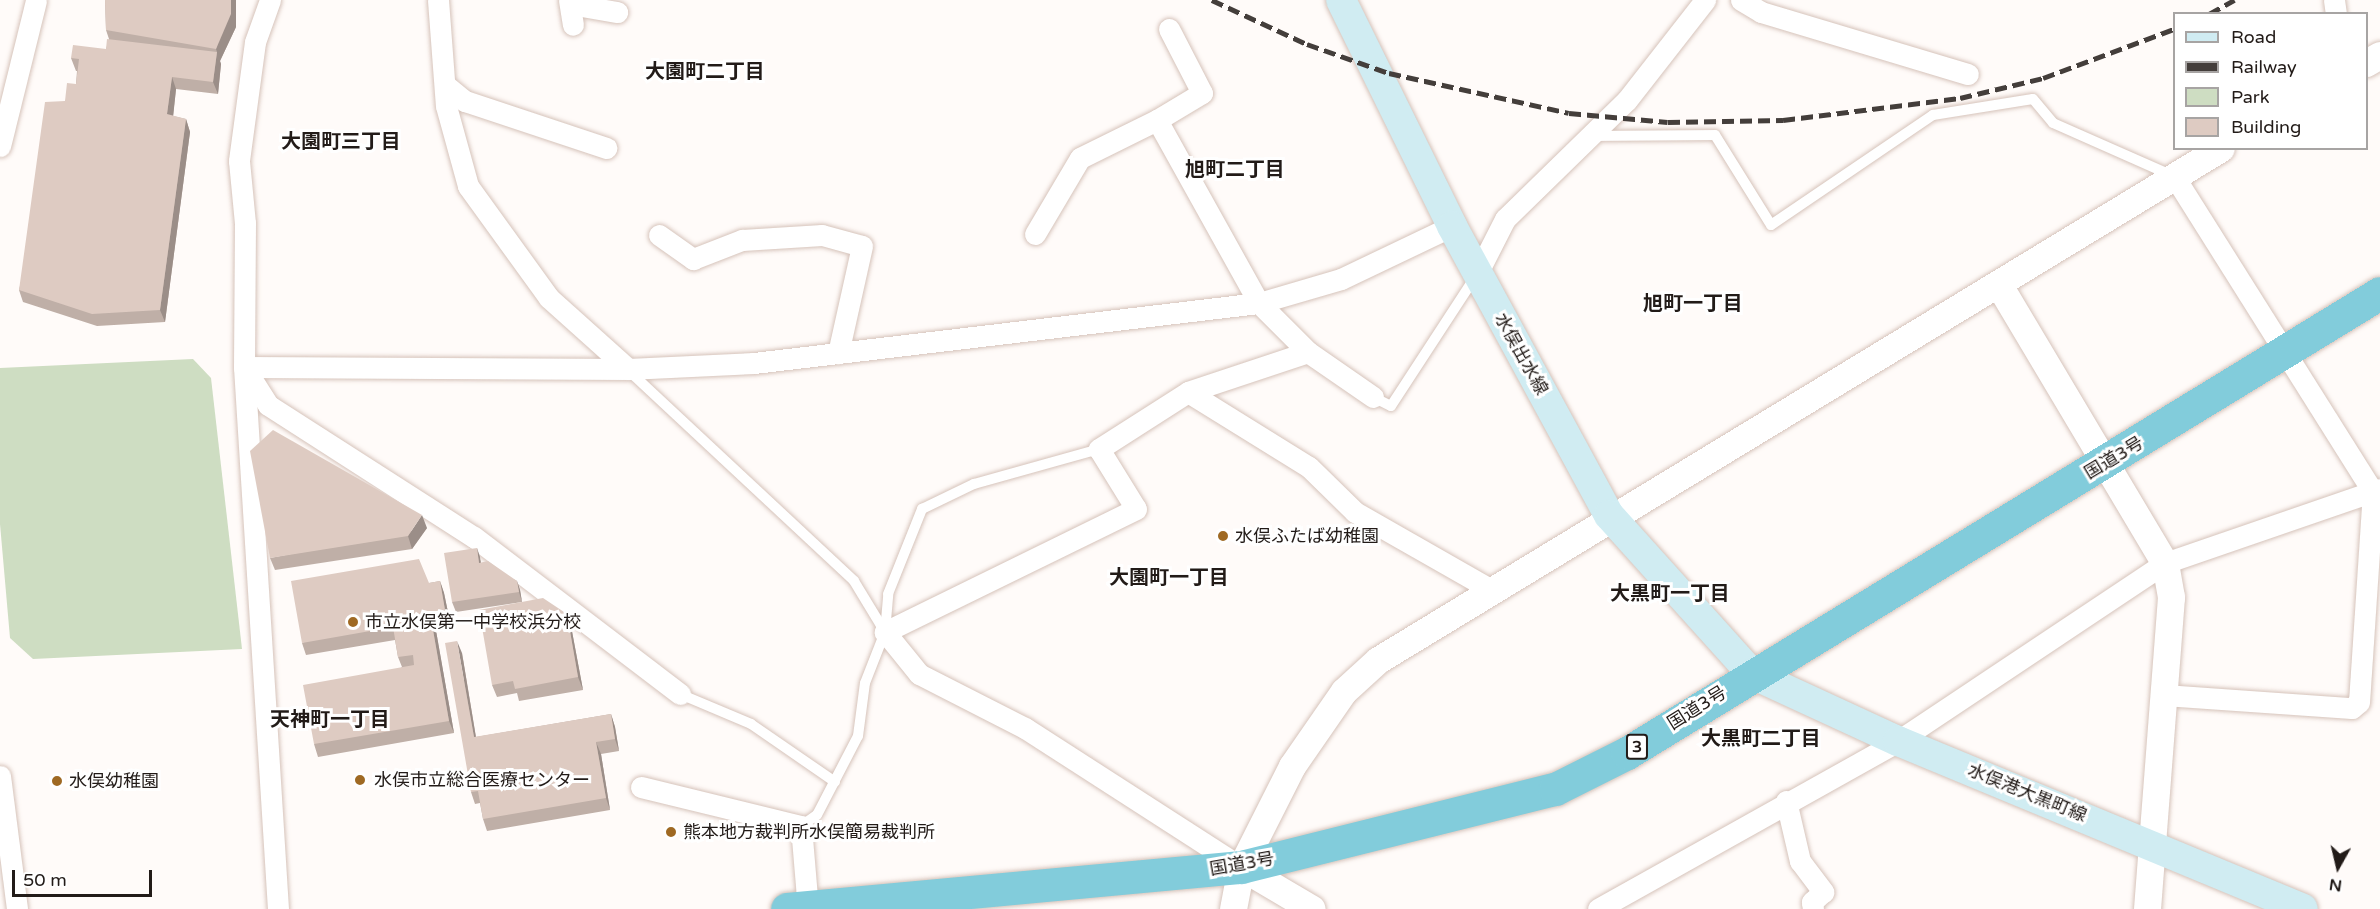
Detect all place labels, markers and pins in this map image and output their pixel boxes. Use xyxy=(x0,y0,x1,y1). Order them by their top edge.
place label: 水俣ふたば幼稚園 xyxy=(1235,525,1379,547)
marker: 水俣ふたば幼稚園 xyxy=(1216,529,1230,543)
place label: 市立水俣第一中学校浜分校 xyxy=(365,611,581,633)
marker: 市立水俣第一中学校浜分校 xyxy=(346,615,360,629)
place label: 水俣市立総合医療センター xyxy=(374,769,590,791)
place label: 水俣幼稚園 xyxy=(69,770,159,792)
marker: 水俣市立総合医療センター xyxy=(351,771,369,789)
marker: 水俣幼稚園 xyxy=(50,774,64,788)
place label: 熊本地方裁判所水俣簡易裁判所 xyxy=(683,821,935,843)
marker: 熊本地方裁判所水俣簡易裁判所 xyxy=(664,825,678,839)

